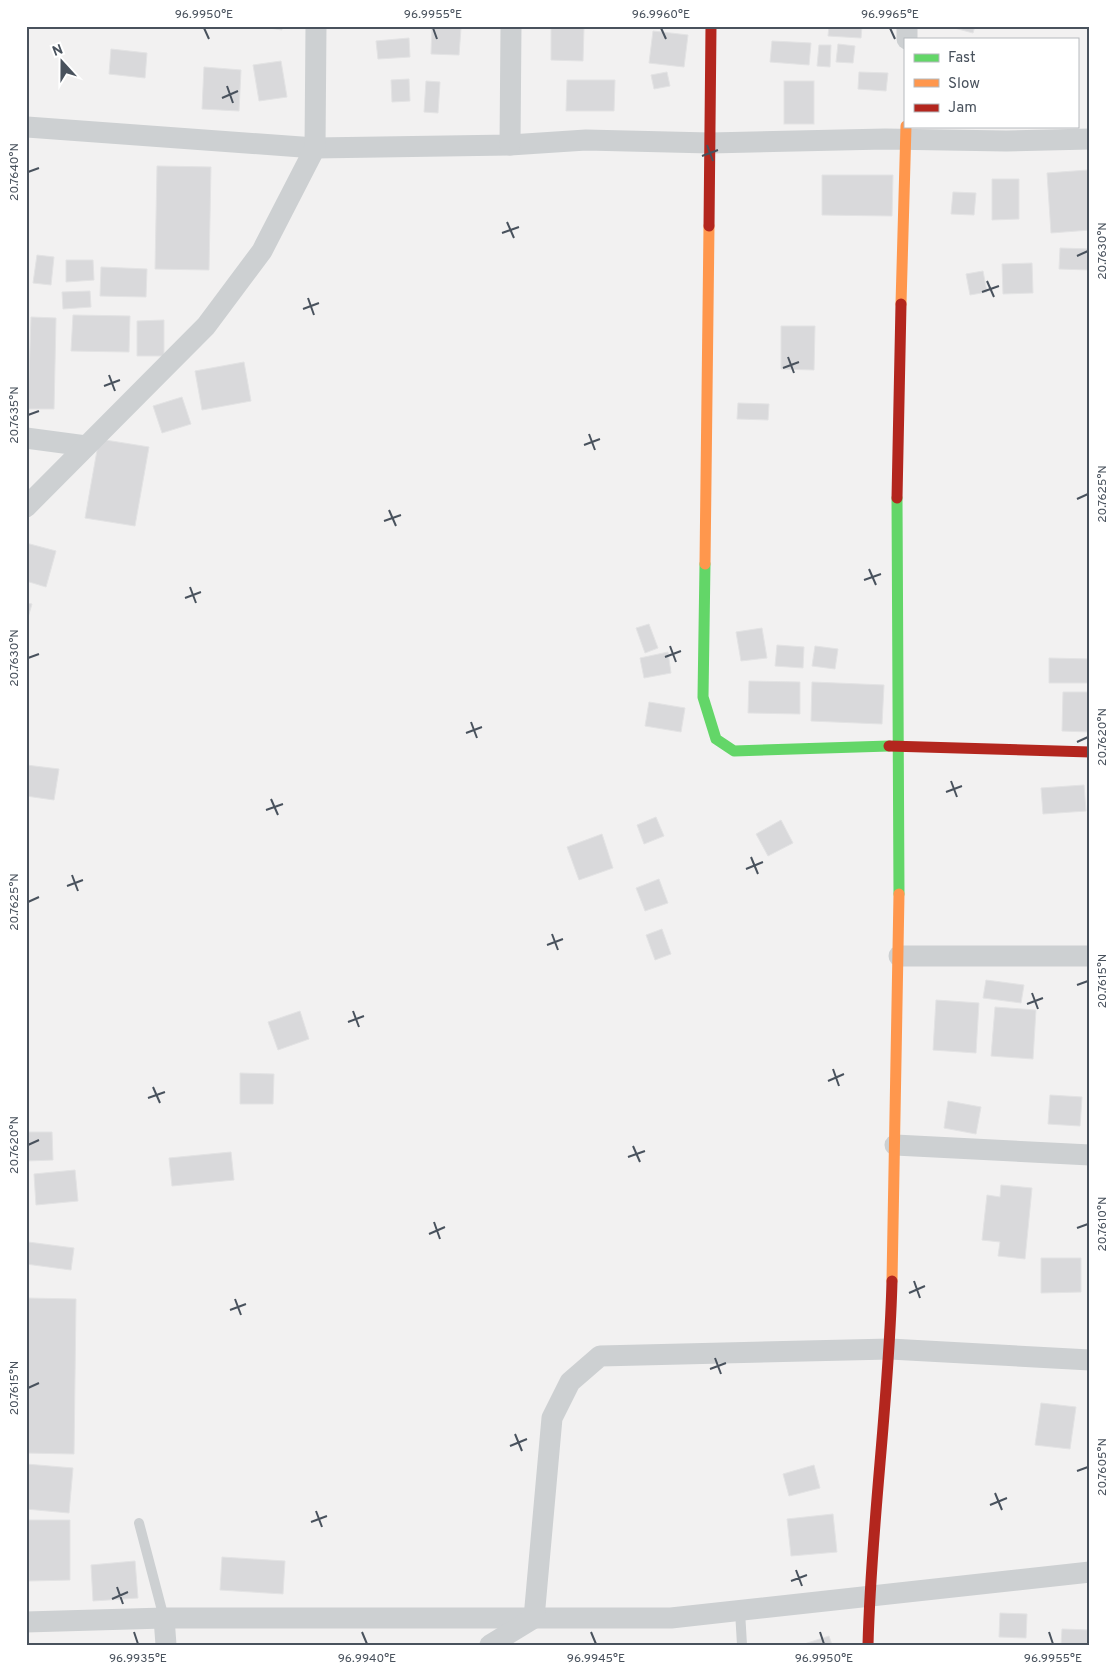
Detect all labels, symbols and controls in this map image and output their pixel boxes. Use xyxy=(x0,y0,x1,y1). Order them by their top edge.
text: 96.9950°E xyxy=(175,7,233,23)
text: 96.9955°E xyxy=(404,7,462,23)
text: 96.9960°E xyxy=(632,7,690,23)
text: 96.9965°E xyxy=(861,7,919,23)
north arrow xyxy=(38,38,88,88)
legend xyxy=(904,38,1078,128)
text: N xyxy=(50,42,66,61)
text: Fast xyxy=(948,49,976,68)
text: Slow xyxy=(948,75,980,94)
text: Jam xyxy=(948,99,977,118)
text: 20.7640°N xyxy=(7,143,23,201)
text: 20.7630°N xyxy=(1095,222,1111,280)
text: 20.7635°N xyxy=(7,386,23,444)
text: 20.7625°N xyxy=(1095,465,1111,523)
text: 20.7630°N xyxy=(7,629,23,687)
text: 20.7620°N xyxy=(1095,708,1111,766)
text: 20.7625°N xyxy=(7,873,23,931)
text: 20.7615°N xyxy=(1095,954,1111,1008)
text: 20.7620°N xyxy=(7,1116,23,1174)
text: 20.7610°N xyxy=(1095,1197,1111,1251)
text: 20.7615°N xyxy=(7,1361,23,1415)
text: 20.7605°N xyxy=(1095,1438,1111,1496)
text: 96.9935°E xyxy=(109,1651,167,1667)
text: 96.9940°E xyxy=(338,1651,396,1667)
text: 96.9945°E xyxy=(567,1651,625,1667)
text: 96.9950°E xyxy=(795,1651,853,1667)
text: 96.9955°E xyxy=(1024,1651,1082,1667)

